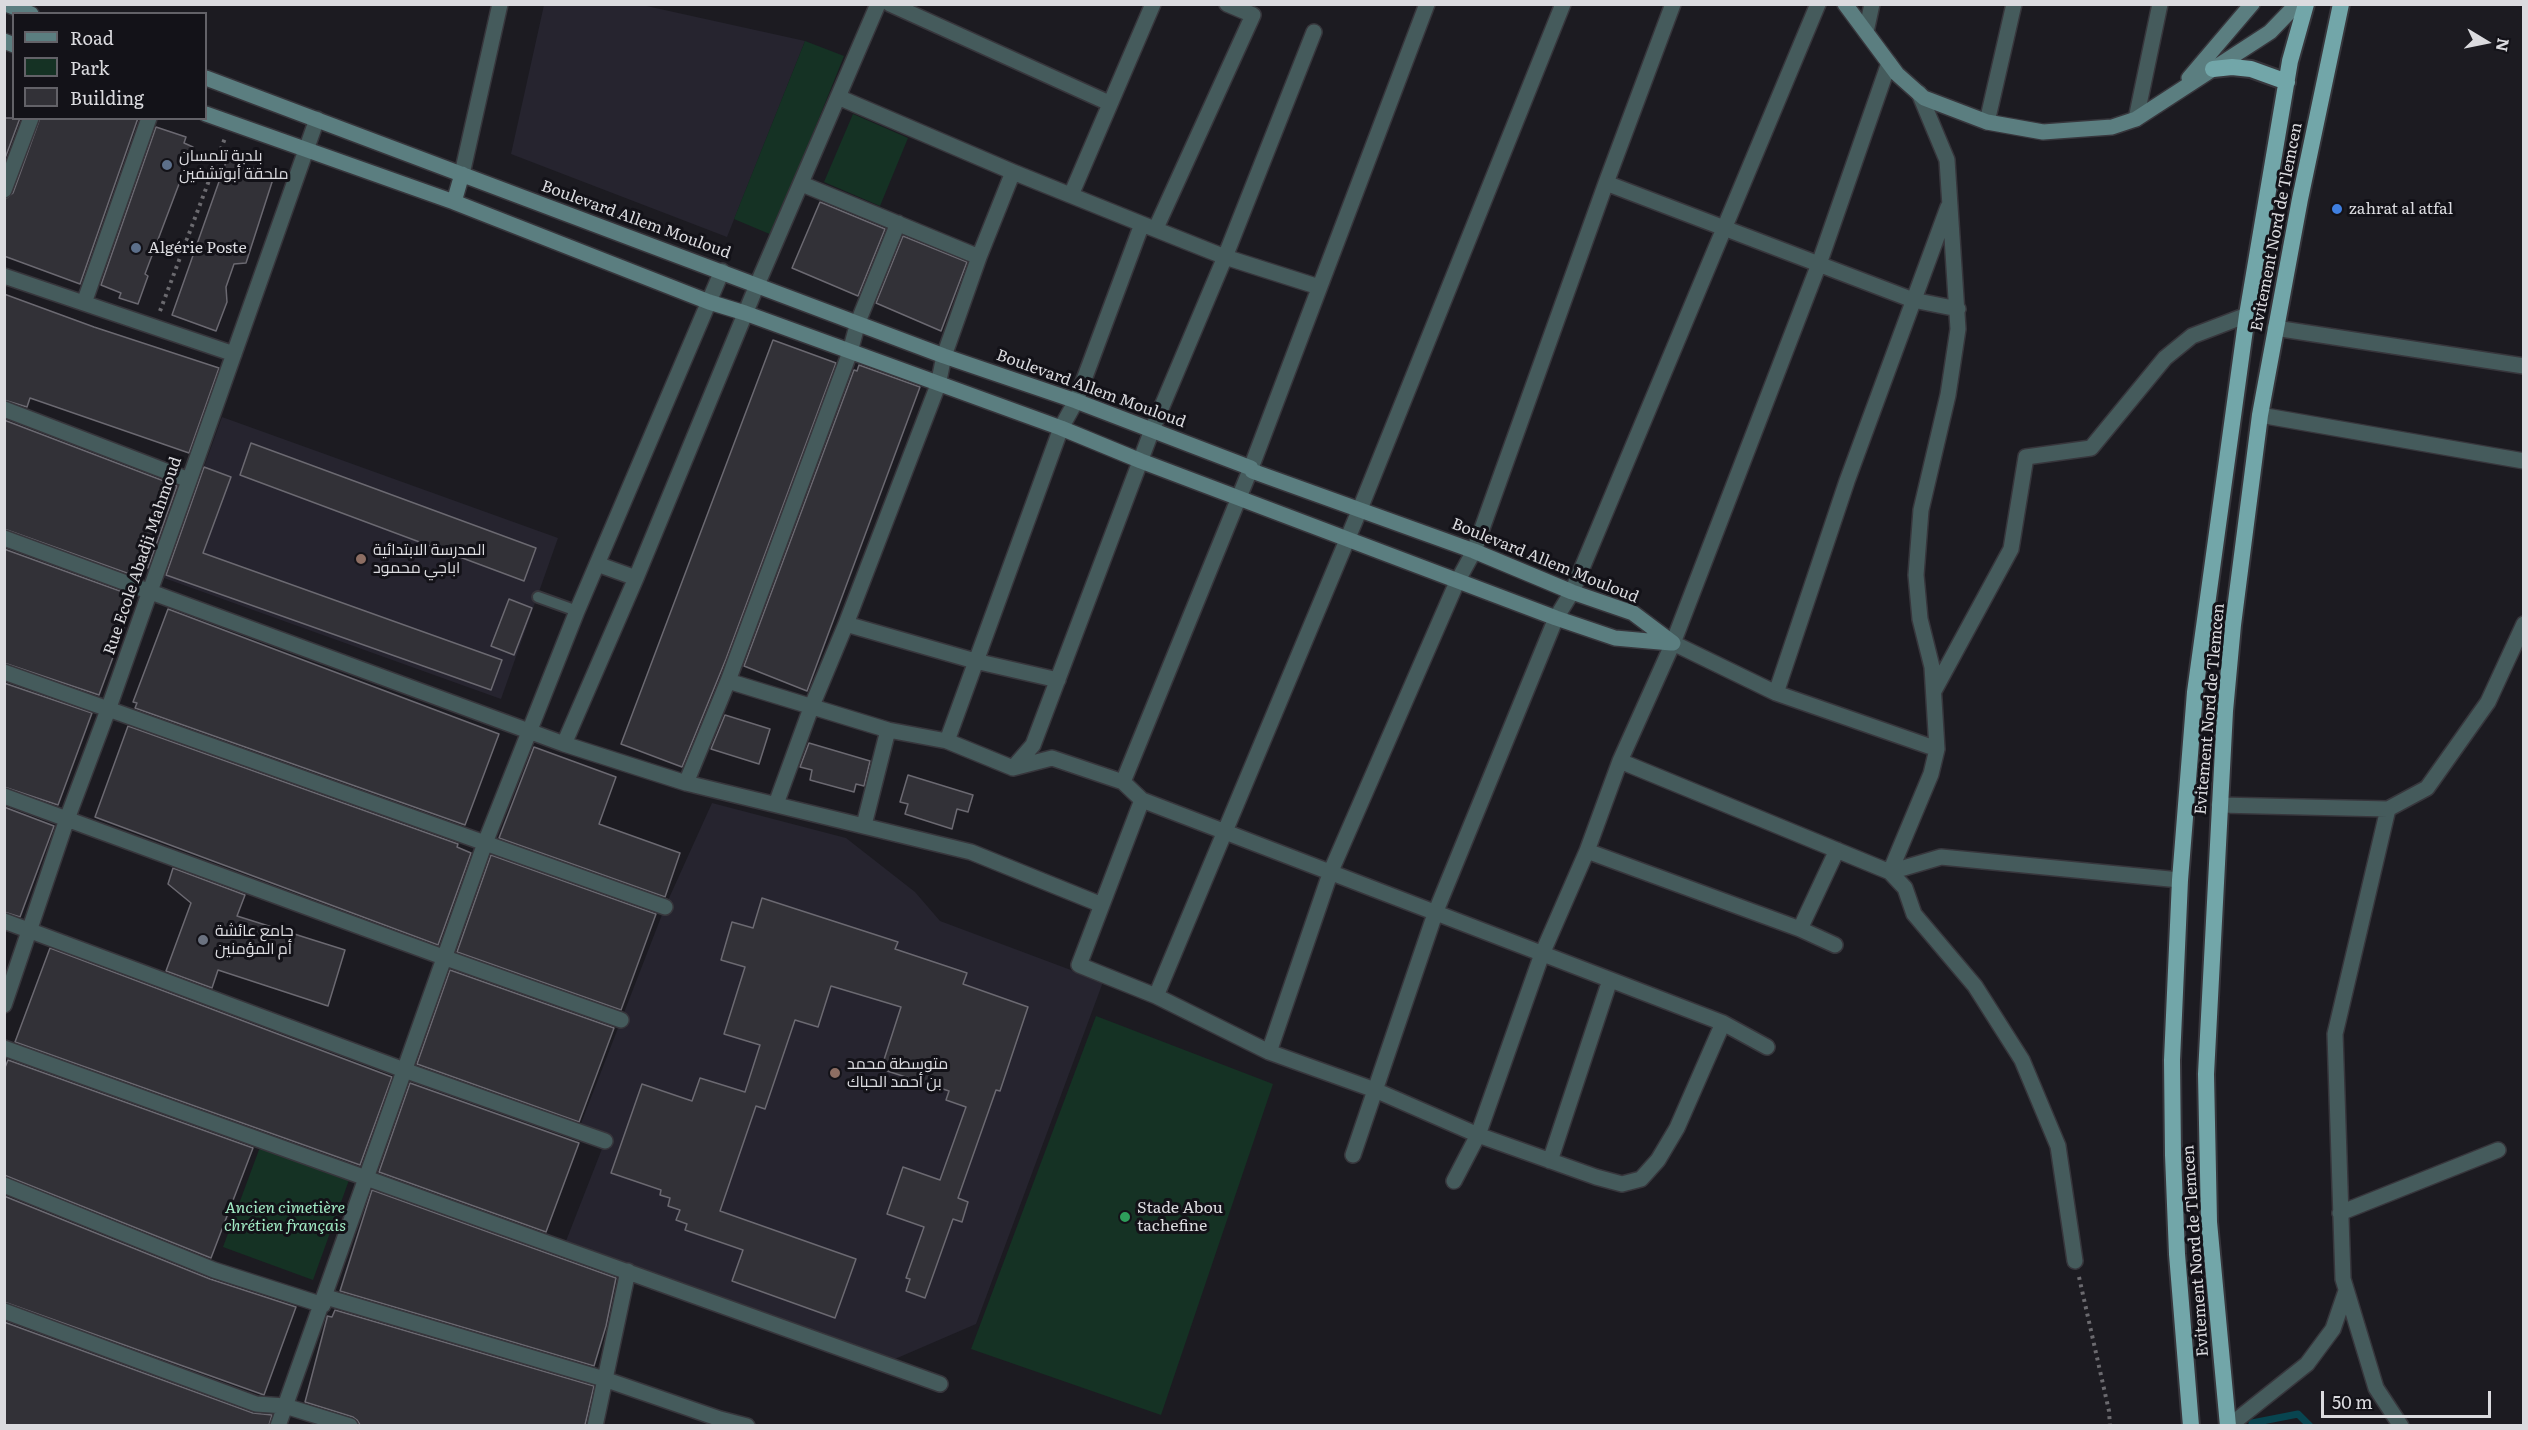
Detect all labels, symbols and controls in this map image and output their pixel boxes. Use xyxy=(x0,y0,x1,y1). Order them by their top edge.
legend xyxy=(12,12,207,120)
north arrow xyxy=(2456,12,2516,72)
text: Road xyxy=(70,24,114,51)
text: N xyxy=(2491,36,2517,54)
text: Park xyxy=(70,54,109,81)
text: Building xyxy=(70,84,144,111)
street label: Evitement Nord de Tlemcen xyxy=(2247,121,2307,333)
place label: بلدية تلمسان ملحقة أبوتشفين xyxy=(179,146,288,184)
marker: بلدية تلمسان ملحقة أبوتشفين xyxy=(160,158,174,172)
street label: Boulevard Allem Mouloud xyxy=(539,177,733,263)
place label: zahrat al atfal xyxy=(2349,199,2453,219)
marker: zahrat al atfal xyxy=(2330,202,2344,216)
place label: Algérie Poste xyxy=(148,238,247,258)
marker: Algérie Poste xyxy=(129,241,143,255)
street label: Boulevard Allem Mouloud xyxy=(994,346,1188,432)
street label: Rue Ecole Abadji Mahmoud xyxy=(100,454,186,658)
street label: Boulevard Allem Mouloud xyxy=(1449,515,1641,607)
place label: المدرسة الابتدائية اباجي محمود xyxy=(373,540,486,578)
marker: المدرسة الابتدائية اباجي محمود xyxy=(354,552,368,566)
street label: Evitement Nord de Tlemcen xyxy=(2191,602,2229,816)
place label: جامع عائشة أم المؤمنين xyxy=(215,921,294,959)
marker: جامع عائشة أم المؤمنين xyxy=(196,933,210,947)
place label: متوسطة محمد بن أحمد الحباك xyxy=(847,1054,948,1092)
marker: متوسطة محمد بن أحمد الحباك xyxy=(828,1066,842,1080)
street label: Evitement Nord de Tlemcen xyxy=(2179,1144,2213,1358)
park label: Ancien cimetière chrétien français xyxy=(224,1198,346,1236)
place label: Stade Abou tachefine xyxy=(1137,1198,1223,1236)
marker: Stade Abou tachefine xyxy=(1118,1210,1132,1224)
scale bar xyxy=(2324,1379,2494,1417)
text: 50 m xyxy=(2332,1388,2373,1415)

